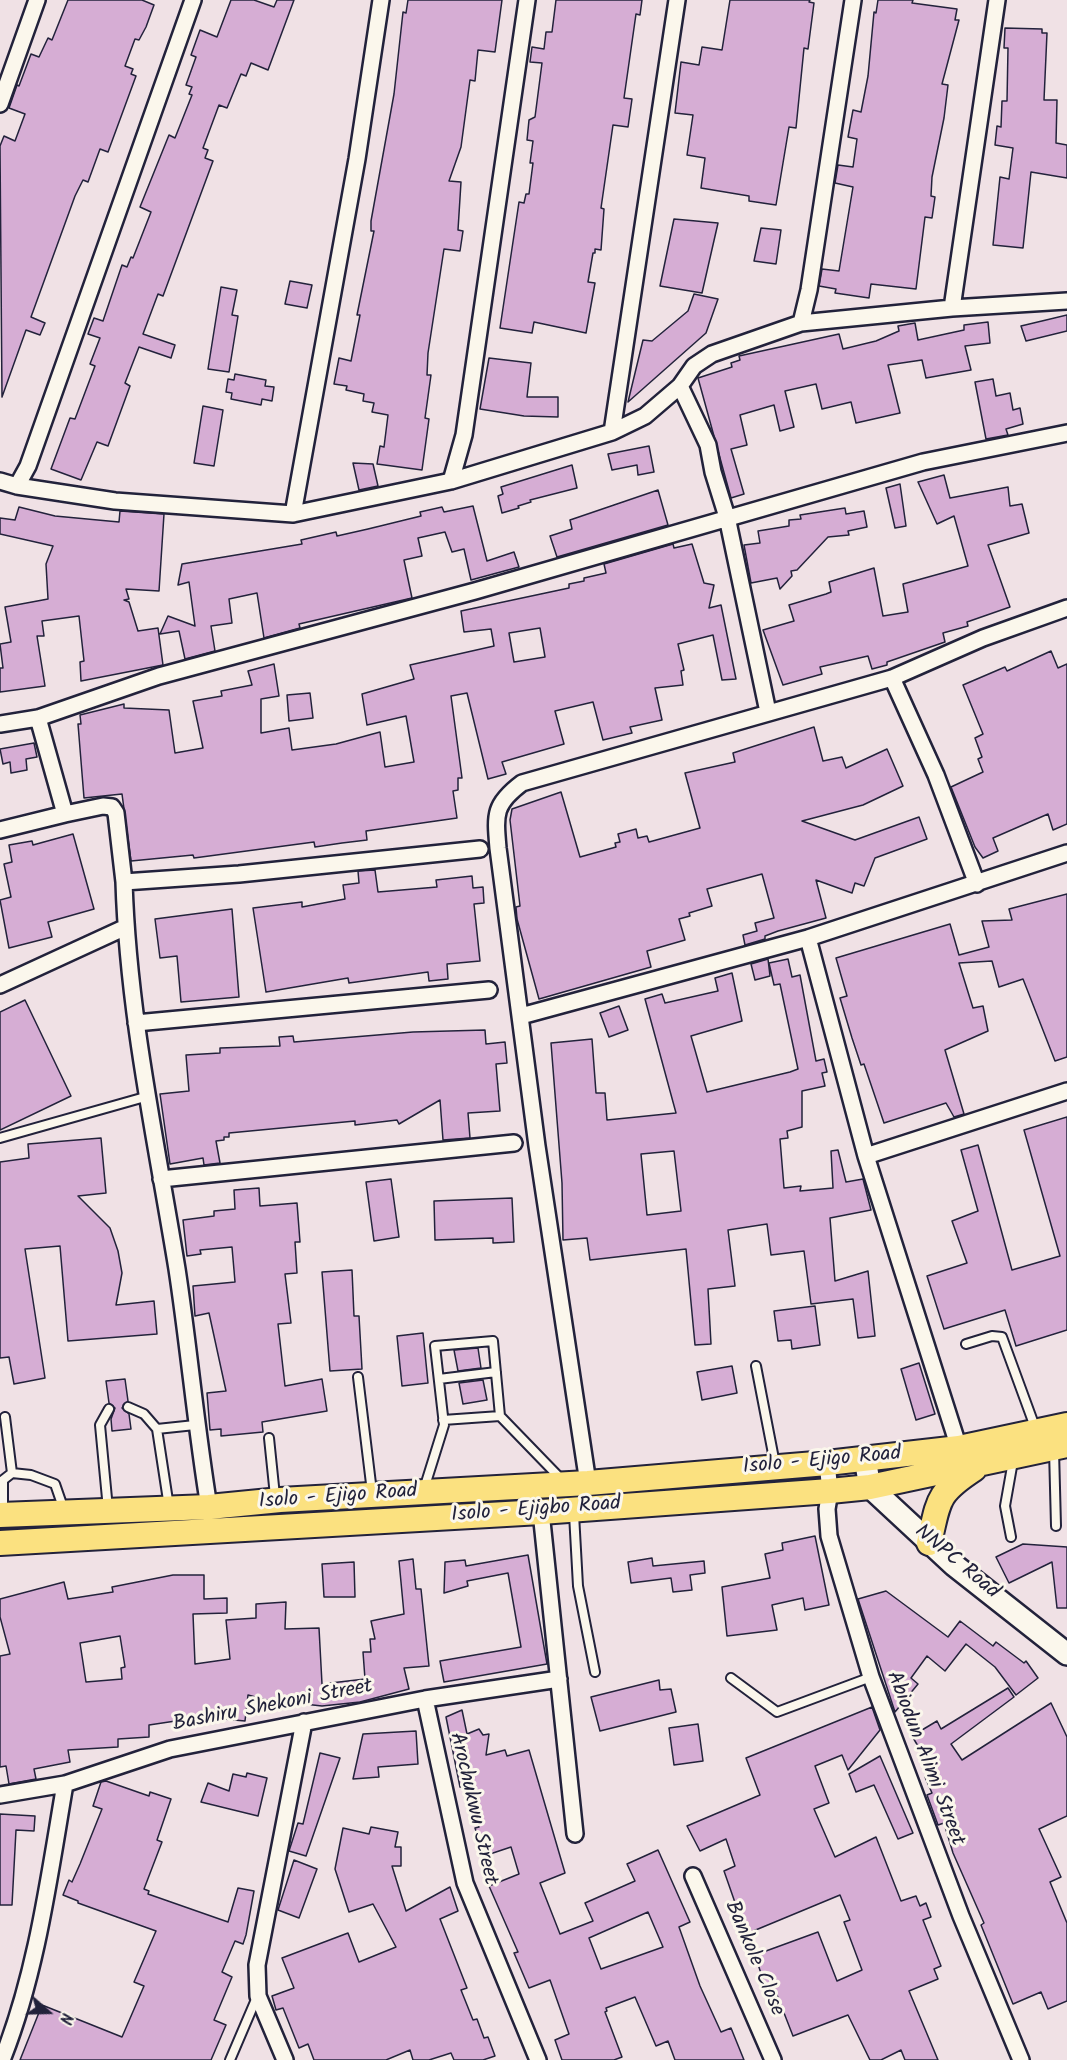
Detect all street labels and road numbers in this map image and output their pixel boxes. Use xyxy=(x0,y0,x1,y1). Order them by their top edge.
street label: Isolo - Ejigo Road xyxy=(742,1443,902,1481)
street label: Isolo - Ejigo Road xyxy=(258,1480,418,1516)
street label: Isolo - Ejigbo Road xyxy=(450,1493,622,1529)
street label: NNPC Road xyxy=(908,1520,1004,1606)
street label: Abiodun Alimi Street xyxy=(879,1668,969,1850)
street label: Bashiru Shekoni Street xyxy=(171,1675,375,1739)
street label: Arochukwu Street xyxy=(442,1730,502,1888)
street label: Bankole Close xyxy=(717,1898,789,2020)

